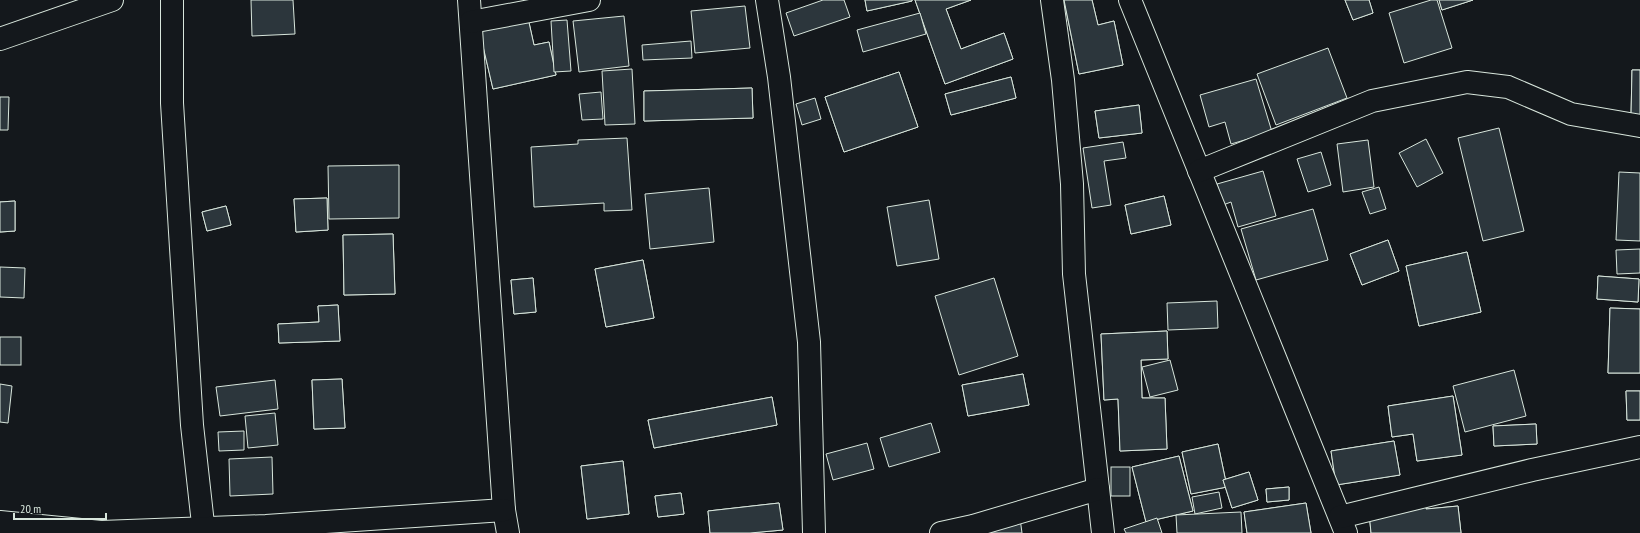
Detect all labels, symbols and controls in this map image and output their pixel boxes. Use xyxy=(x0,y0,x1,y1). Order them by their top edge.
scale bar xyxy=(14,495,106,521)
text: 20 m xyxy=(20,501,41,516)

